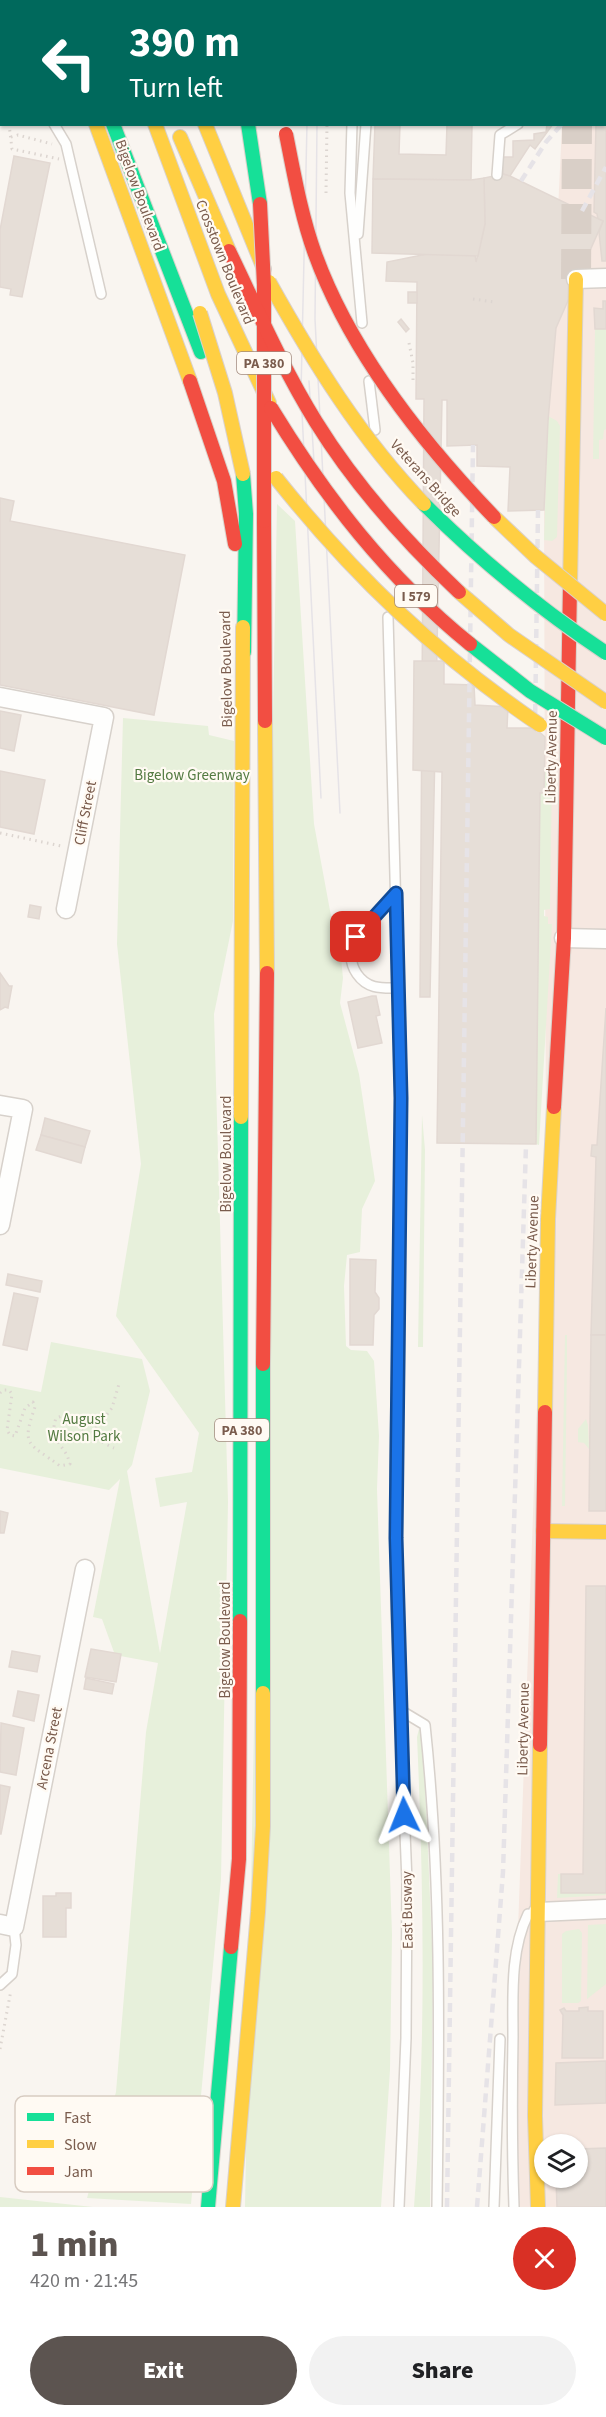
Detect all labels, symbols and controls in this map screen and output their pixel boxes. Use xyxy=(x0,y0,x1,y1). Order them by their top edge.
text: 390 m xyxy=(129,13,240,73)
icon: left xyxy=(30,24,108,102)
text: Turn left xyxy=(129,69,223,108)
street label: Bigelow Boulevard xyxy=(110,137,169,254)
street label: Crosstown Boulevard xyxy=(190,197,259,328)
road number: PA 380 xyxy=(237,352,291,374)
street label: Veterans Bridge xyxy=(385,435,466,522)
road number: I 579 xyxy=(395,585,437,607)
street label: Bigelow Boulevard xyxy=(215,610,238,728)
street label: Liberty Avenue xyxy=(540,710,563,804)
park label: Bigelow Greenway xyxy=(134,765,250,786)
street label: Cliff Street xyxy=(69,779,102,847)
pin xyxy=(330,911,381,962)
icon: arrive xyxy=(339,920,372,953)
street label: Bigelow Boulevard xyxy=(216,1095,237,1213)
street label: Liberty Avenue xyxy=(520,1195,545,1289)
park label: August Wilson Park xyxy=(48,1409,121,1447)
road number: PA 380 xyxy=(215,1419,269,1441)
street label: Bigelow Boulevard xyxy=(215,1581,236,1699)
street label: Liberty Avenue xyxy=(512,1682,535,1776)
street label: Arcena Street xyxy=(31,1705,68,1791)
position arrow xyxy=(372,1783,436,1847)
street label: East Busway xyxy=(396,1871,419,1949)
legend xyxy=(15,2096,213,2192)
text: Fast xyxy=(64,2107,92,2129)
text: Slow xyxy=(64,2134,97,2156)
map controls xyxy=(534,2134,588,2188)
button: layers xyxy=(534,2134,588,2188)
text: Jam xyxy=(64,2161,93,2183)
text: 1 min xyxy=(30,2219,118,2270)
button: close xyxy=(513,2227,576,2290)
text: 420 m · 21:45 xyxy=(30,2267,138,2295)
button: Exit xyxy=(30,2336,297,2405)
button: Share xyxy=(309,2336,576,2405)

